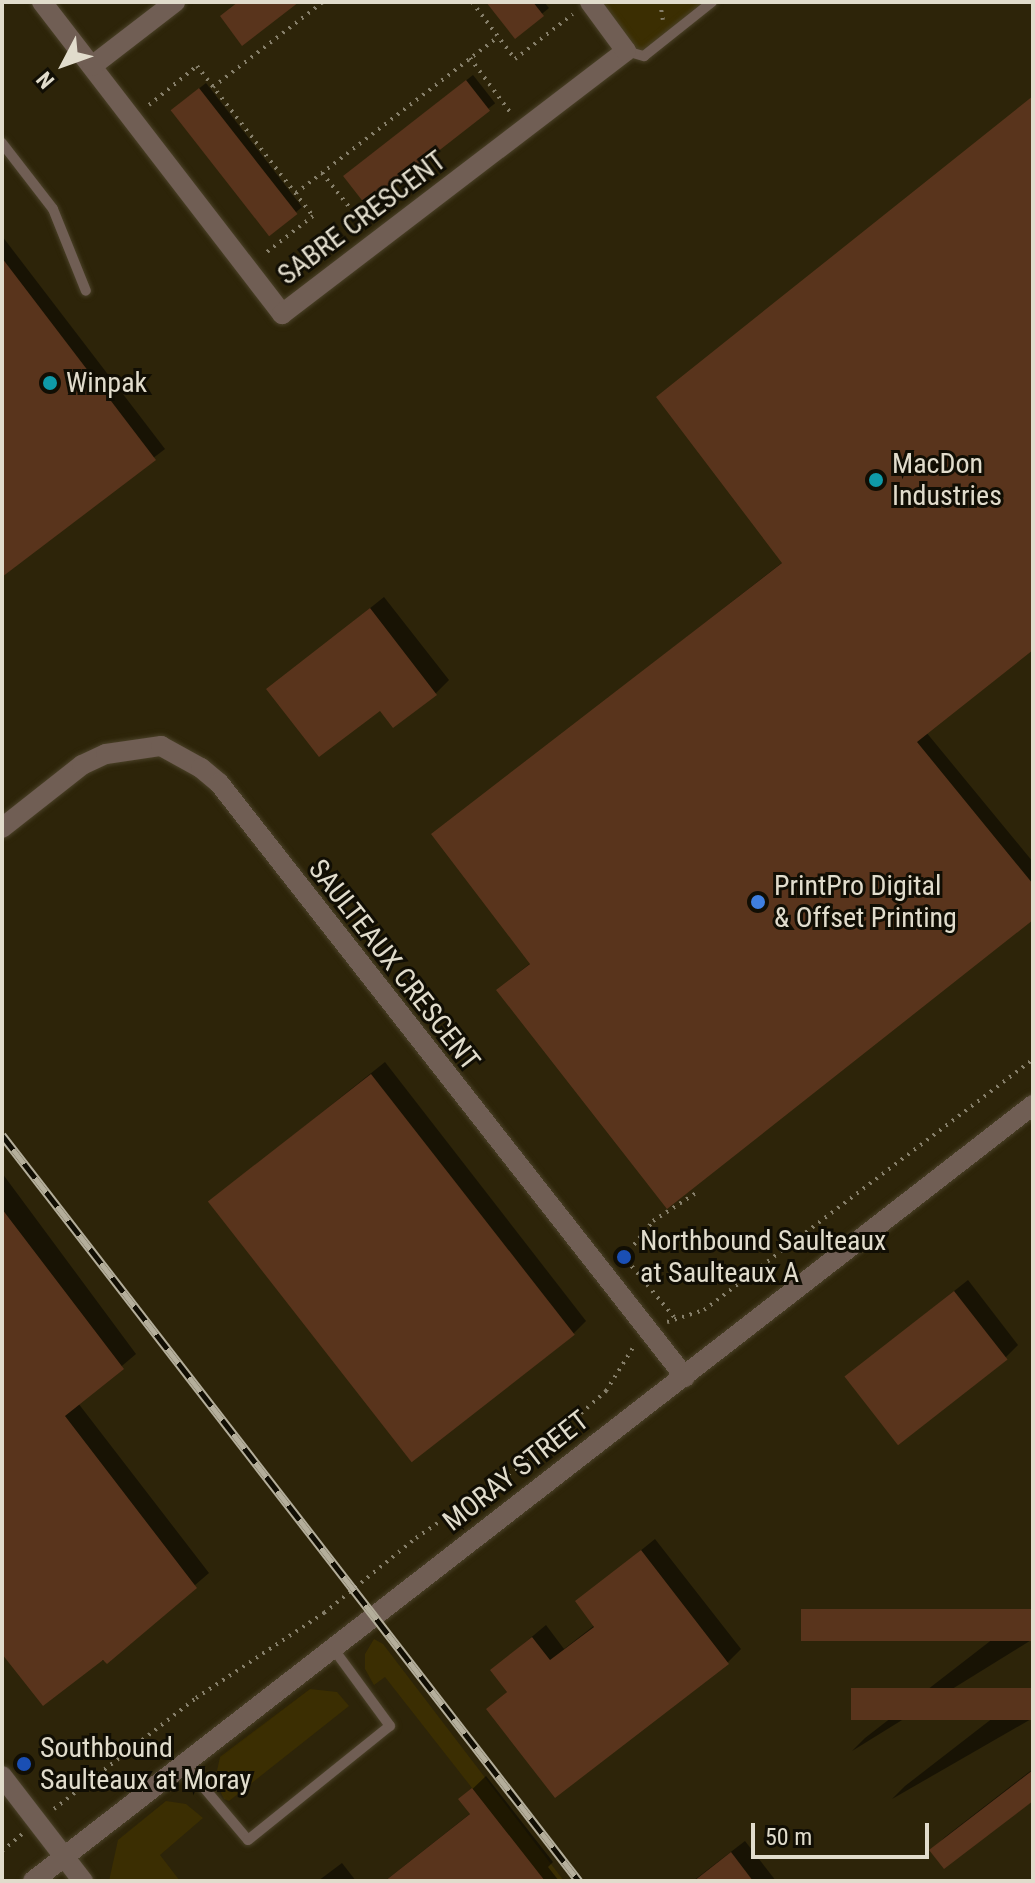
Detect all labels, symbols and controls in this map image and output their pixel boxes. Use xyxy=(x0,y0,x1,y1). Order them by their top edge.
north arrow xyxy=(24,24,104,104)
text: N xyxy=(32,67,59,93)
street label: SABRE CRESCENT xyxy=(271,144,453,292)
place label: Winpak xyxy=(66,366,147,400)
marker: Winpak xyxy=(41,374,59,392)
place label: MacDon Industries xyxy=(892,447,1002,513)
marker: MacDon Industries xyxy=(867,471,885,489)
street label: SAULTEAUX CRESCENT xyxy=(301,853,487,1077)
place label: PrintPro Digital & Offset Printing xyxy=(774,869,957,935)
marker: PrintPro Digital & Offset Printing xyxy=(749,893,767,911)
place label: Northbound Saulteaux at Saulteaux A xyxy=(640,1224,886,1290)
marker: Northbound Saulteaux at Saulteaux A xyxy=(615,1248,633,1266)
street label: MORAY STREET xyxy=(437,1404,595,1538)
place label: Southbound Saulteaux at Moray xyxy=(40,1731,251,1797)
marker: Southbound Saulteaux at Moray xyxy=(15,1755,33,1773)
scale bar xyxy=(755,1807,933,1857)
text: 50 m xyxy=(765,1823,812,1851)

